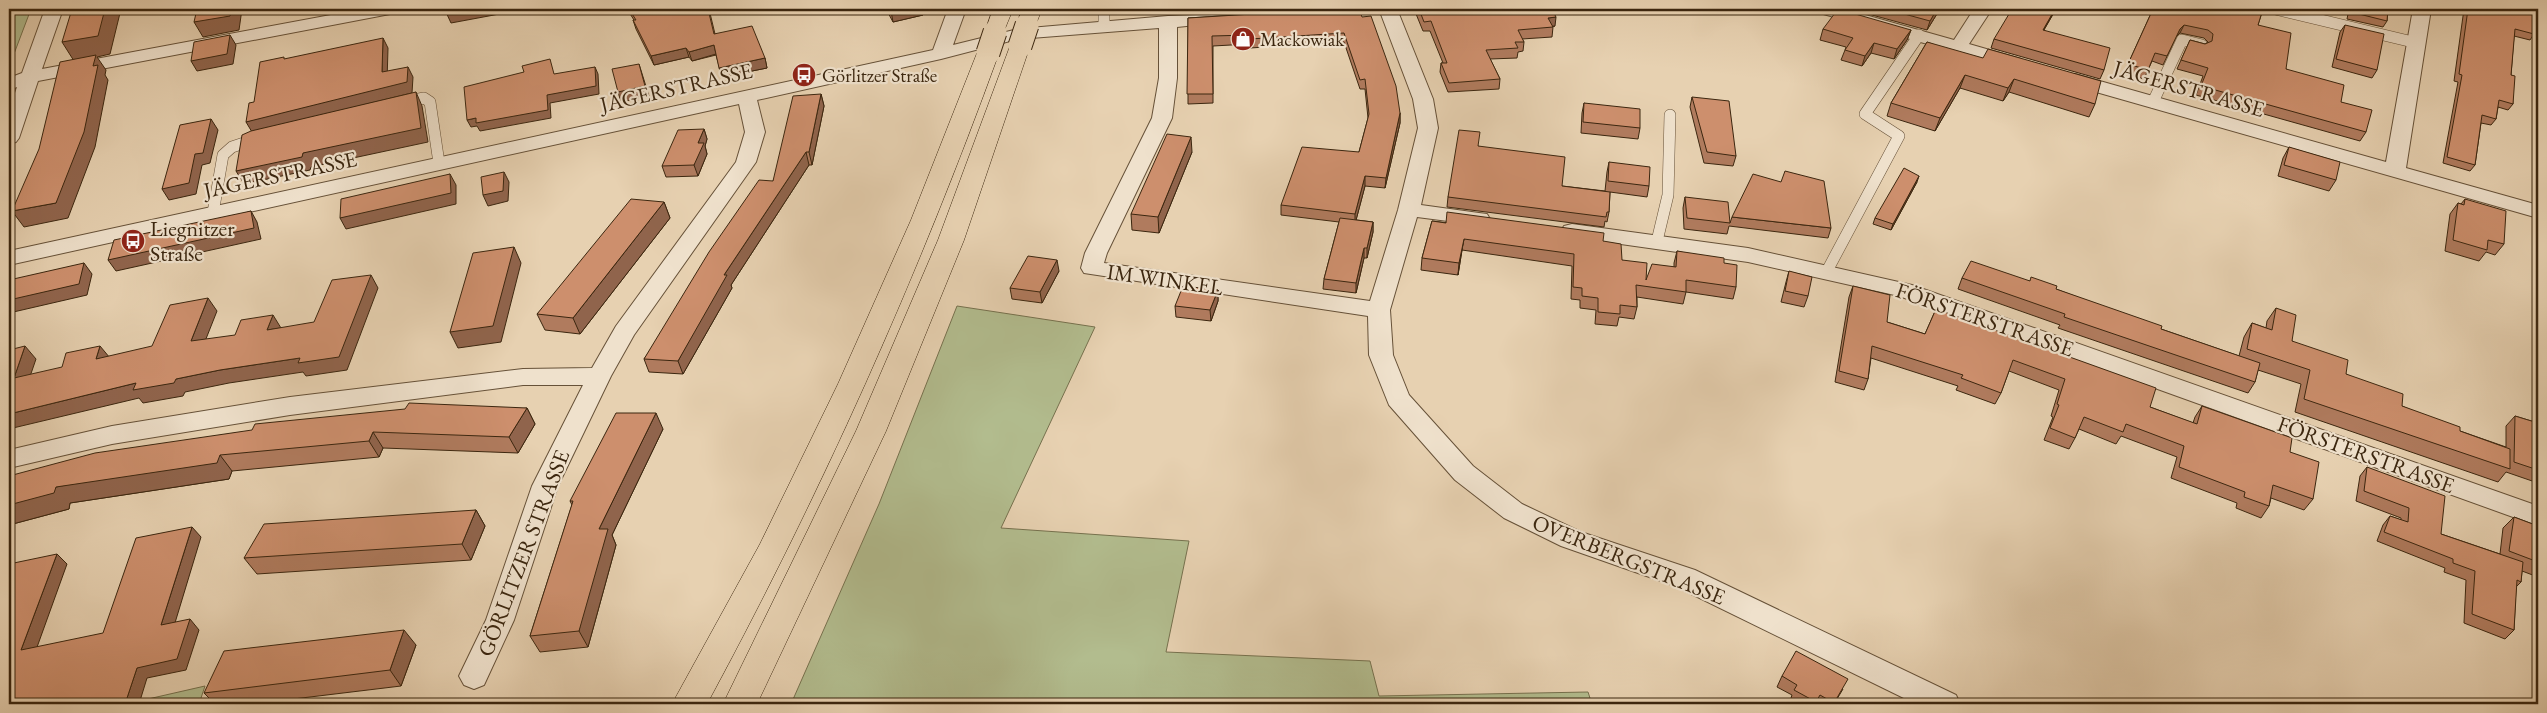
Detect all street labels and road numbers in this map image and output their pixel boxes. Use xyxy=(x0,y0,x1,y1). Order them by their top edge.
street label: JÄGERSTRASSE xyxy=(2108,53,2268,124)
street label: JÄGERSTRASSE xyxy=(595,56,755,120)
street label: JÄGERSTRASSE xyxy=(199,144,359,205)
street label: IM WINKEL xyxy=(1105,257,1225,302)
street label: FÖRSTERSTRASSE xyxy=(1892,275,2078,364)
street label: FÖRSTERSTRASSE xyxy=(2273,409,2458,500)
street label: GÖRLITZER STRASSE xyxy=(471,446,576,661)
street label: OVERBERGSTRASSE xyxy=(1528,508,1730,611)

